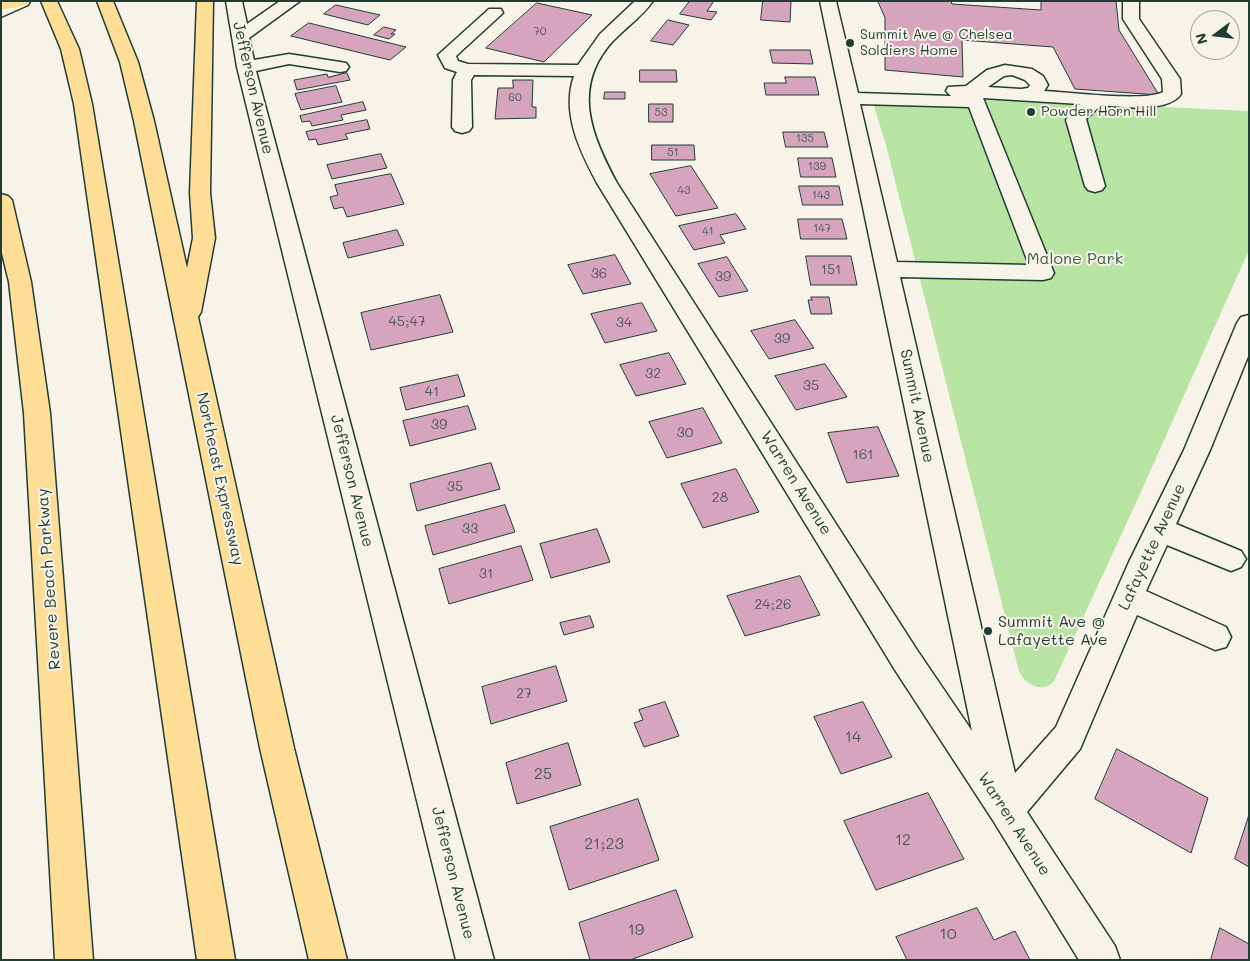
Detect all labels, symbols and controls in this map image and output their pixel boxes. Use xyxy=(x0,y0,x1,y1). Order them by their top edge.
north arrow xyxy=(1190,10,1240,60)
street label: Jefferson Avenue xyxy=(228,20,278,156)
house number: 70 xyxy=(534,25,546,39)
place label: Summit Ave @ Chelsea Soldiers Home xyxy=(860,27,1013,59)
text: N xyxy=(1190,31,1212,46)
marker: Summit Ave @ Chelsea Soldiers Home xyxy=(844,37,856,49)
house number: 60 xyxy=(508,91,522,105)
place label: Powder Horn Hill xyxy=(1041,104,1157,120)
house number: 53 xyxy=(655,106,667,120)
marker: Powder Horn Hill xyxy=(1025,106,1037,118)
house number: 135 xyxy=(796,132,814,146)
house number: 51 xyxy=(667,146,679,160)
house number: 139 xyxy=(808,160,826,174)
house number: 43 xyxy=(678,184,690,198)
house number: 143 xyxy=(812,189,830,203)
house number: 147 xyxy=(813,222,831,236)
house number: 41 xyxy=(702,225,714,239)
park label: Malone Park xyxy=(1027,249,1123,269)
house number: 151 xyxy=(821,262,841,278)
house number: 36 xyxy=(591,266,607,282)
house number: 39 xyxy=(715,269,731,285)
house number: 45;47 xyxy=(389,314,425,330)
house number: 34 xyxy=(616,315,632,331)
house number: 39 xyxy=(774,331,790,347)
street label: Summit Avenue xyxy=(896,347,938,465)
house number: 32 xyxy=(645,366,661,382)
house number: 35 xyxy=(803,378,819,394)
house number: 41 xyxy=(425,384,439,400)
street label: Northeast Expressway xyxy=(192,391,248,567)
street label: Jefferson Avenue xyxy=(326,413,378,549)
house number: 39 xyxy=(431,417,447,433)
house number: 30 xyxy=(677,425,693,441)
street label: Warren Avenue xyxy=(756,427,836,539)
house number: 161 xyxy=(853,447,873,463)
house number: 35 xyxy=(447,479,463,495)
street label: Lafayette Avenue xyxy=(1114,481,1190,613)
street label: Revere Beach Parkway xyxy=(33,488,65,670)
house number: 28 xyxy=(712,490,728,506)
house number: 33 xyxy=(462,521,478,537)
house number: 31 xyxy=(479,566,493,582)
house number: 24;26 xyxy=(755,597,791,613)
place label: Summit Ave @ Lafayette Ave xyxy=(998,612,1108,650)
marker: Summit Ave @ Lafayette Ave xyxy=(982,625,994,637)
house number: 27 xyxy=(516,686,532,702)
house number: 14 xyxy=(845,727,861,747)
house number: 25 xyxy=(534,764,552,784)
street label: Warren Avenue xyxy=(973,769,1055,879)
street label: Jefferson Avenue xyxy=(427,805,479,941)
house number: 12 xyxy=(895,830,911,850)
house number: 21;23 xyxy=(584,834,624,854)
house number: 19 xyxy=(628,920,644,940)
house number: 10 xyxy=(939,924,957,944)

